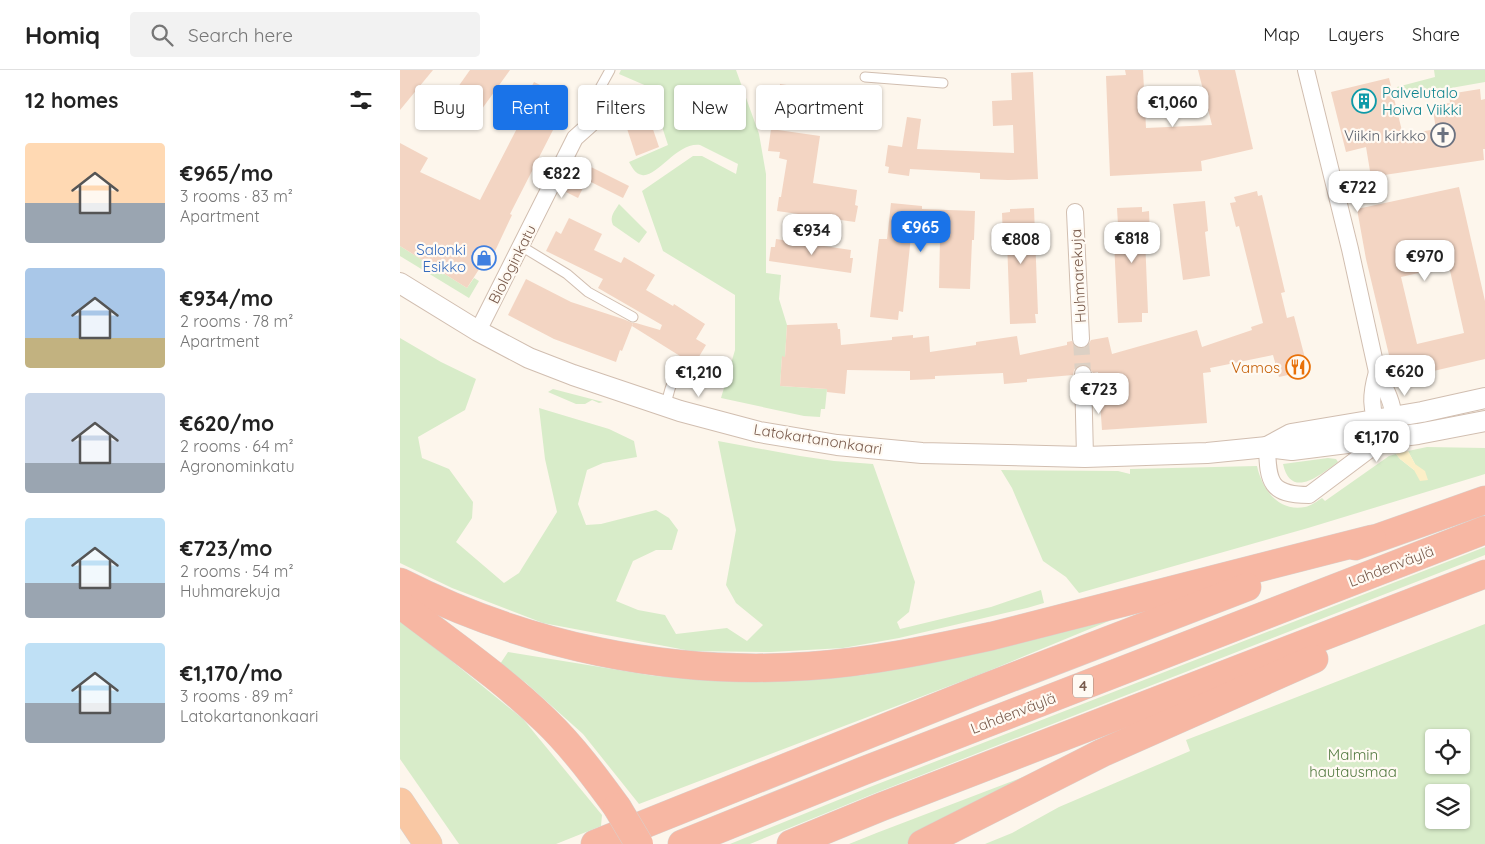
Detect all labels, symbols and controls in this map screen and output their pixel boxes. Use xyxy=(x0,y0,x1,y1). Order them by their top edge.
search box xyxy=(130,12,480,57)
text: Homiq xyxy=(25,20,100,50)
icon: search xyxy=(148,21,176,49)
text: Search here xyxy=(188,23,293,47)
text: Map xyxy=(1263,23,1300,46)
text: Layers xyxy=(1328,23,1384,46)
text: Share xyxy=(1412,23,1460,46)
place label: Palvelutalo Hoiva Viikki xyxy=(1382,83,1462,119)
chip: Buy xyxy=(415,85,483,130)
chip: Rent xyxy=(493,85,568,130)
chip: Filters xyxy=(578,85,664,130)
chip: New xyxy=(674,85,746,130)
chip: Apartment xyxy=(756,85,882,130)
pin: €1,060 xyxy=(1132,85,1214,128)
icon: filters xyxy=(347,86,375,114)
text: 12 homes xyxy=(25,87,118,113)
building icon: Palvelutalo Hoiva Viikki xyxy=(1351,88,1377,114)
text: €1,060 xyxy=(1148,92,1198,112)
church icon: Viikin kirkko xyxy=(1430,122,1456,148)
place label: Viikin kirkko xyxy=(1344,126,1426,145)
pin: €822 xyxy=(532,156,592,199)
text: €965/mo xyxy=(180,160,273,186)
icon: home xyxy=(65,163,125,223)
text: €822 xyxy=(543,163,581,183)
pin: €722 xyxy=(1328,170,1388,213)
text: €722 xyxy=(1339,177,1377,197)
text: 3 rooms · 83 m² xyxy=(180,186,293,206)
text: Apartment xyxy=(180,206,260,226)
pin: €965 xyxy=(891,210,951,253)
pin: €934 xyxy=(782,214,842,256)
text: €965 xyxy=(902,217,940,237)
text: €934 xyxy=(793,220,831,240)
street label: Biologinkatu xyxy=(484,221,540,307)
pin: €808 xyxy=(991,222,1051,265)
pin: €818 xyxy=(1102,222,1162,264)
street label: Huhmarekuja xyxy=(1066,228,1090,324)
text: €818 xyxy=(1115,228,1149,248)
text: €808 xyxy=(1002,229,1040,249)
place label: Salonki Esikko xyxy=(416,240,466,276)
pin: €970 xyxy=(1395,240,1455,282)
shop icon: Salonki Esikko xyxy=(471,245,497,271)
text: €970 xyxy=(1406,246,1444,266)
text: €934/mo xyxy=(180,285,273,311)
icon: home xyxy=(65,288,125,348)
text: 2 rooms · 78 m² xyxy=(180,311,293,331)
text: Apartment xyxy=(180,331,260,351)
restaurant icon: Vamos xyxy=(1285,354,1311,380)
pin: €620 xyxy=(1375,354,1435,397)
pin: €1,210 xyxy=(658,356,740,398)
place label: Vamos xyxy=(1231,358,1280,377)
text: €620 xyxy=(1386,361,1424,381)
text: €1,210 xyxy=(676,362,722,382)
pin: €723 xyxy=(1069,372,1129,415)
text: €723 xyxy=(1081,379,1117,399)
text: €620/mo xyxy=(180,410,274,436)
icon: home xyxy=(65,413,125,473)
street label: Latokartanonkaari xyxy=(752,419,884,459)
pin: €1,170 xyxy=(1336,420,1418,463)
text: €1,170 xyxy=(1355,427,1399,447)
text: 2 rooms · 64 m² xyxy=(180,436,294,456)
text: Agronominkatu xyxy=(180,456,295,476)
text: €723/mo xyxy=(180,535,272,561)
icon: home xyxy=(65,538,125,598)
street label: Lahdenväylä xyxy=(1346,541,1436,591)
text: 2 rooms · 54 m² xyxy=(180,561,294,581)
text: Huhmarekuja xyxy=(180,581,280,601)
text: €1,170/mo xyxy=(180,660,283,686)
icon: home xyxy=(65,663,125,723)
road number: 4 xyxy=(1073,674,1093,698)
text: 3 rooms · 89 m² xyxy=(180,686,293,706)
street label: Lahdenväylä xyxy=(968,688,1058,738)
text: Latokartanonkaari xyxy=(180,706,318,726)
map controls xyxy=(1425,729,1470,829)
button: locate xyxy=(1425,729,1470,774)
park label: Malmin hautausmaa xyxy=(1309,745,1397,781)
button: layers xyxy=(1425,784,1470,829)

